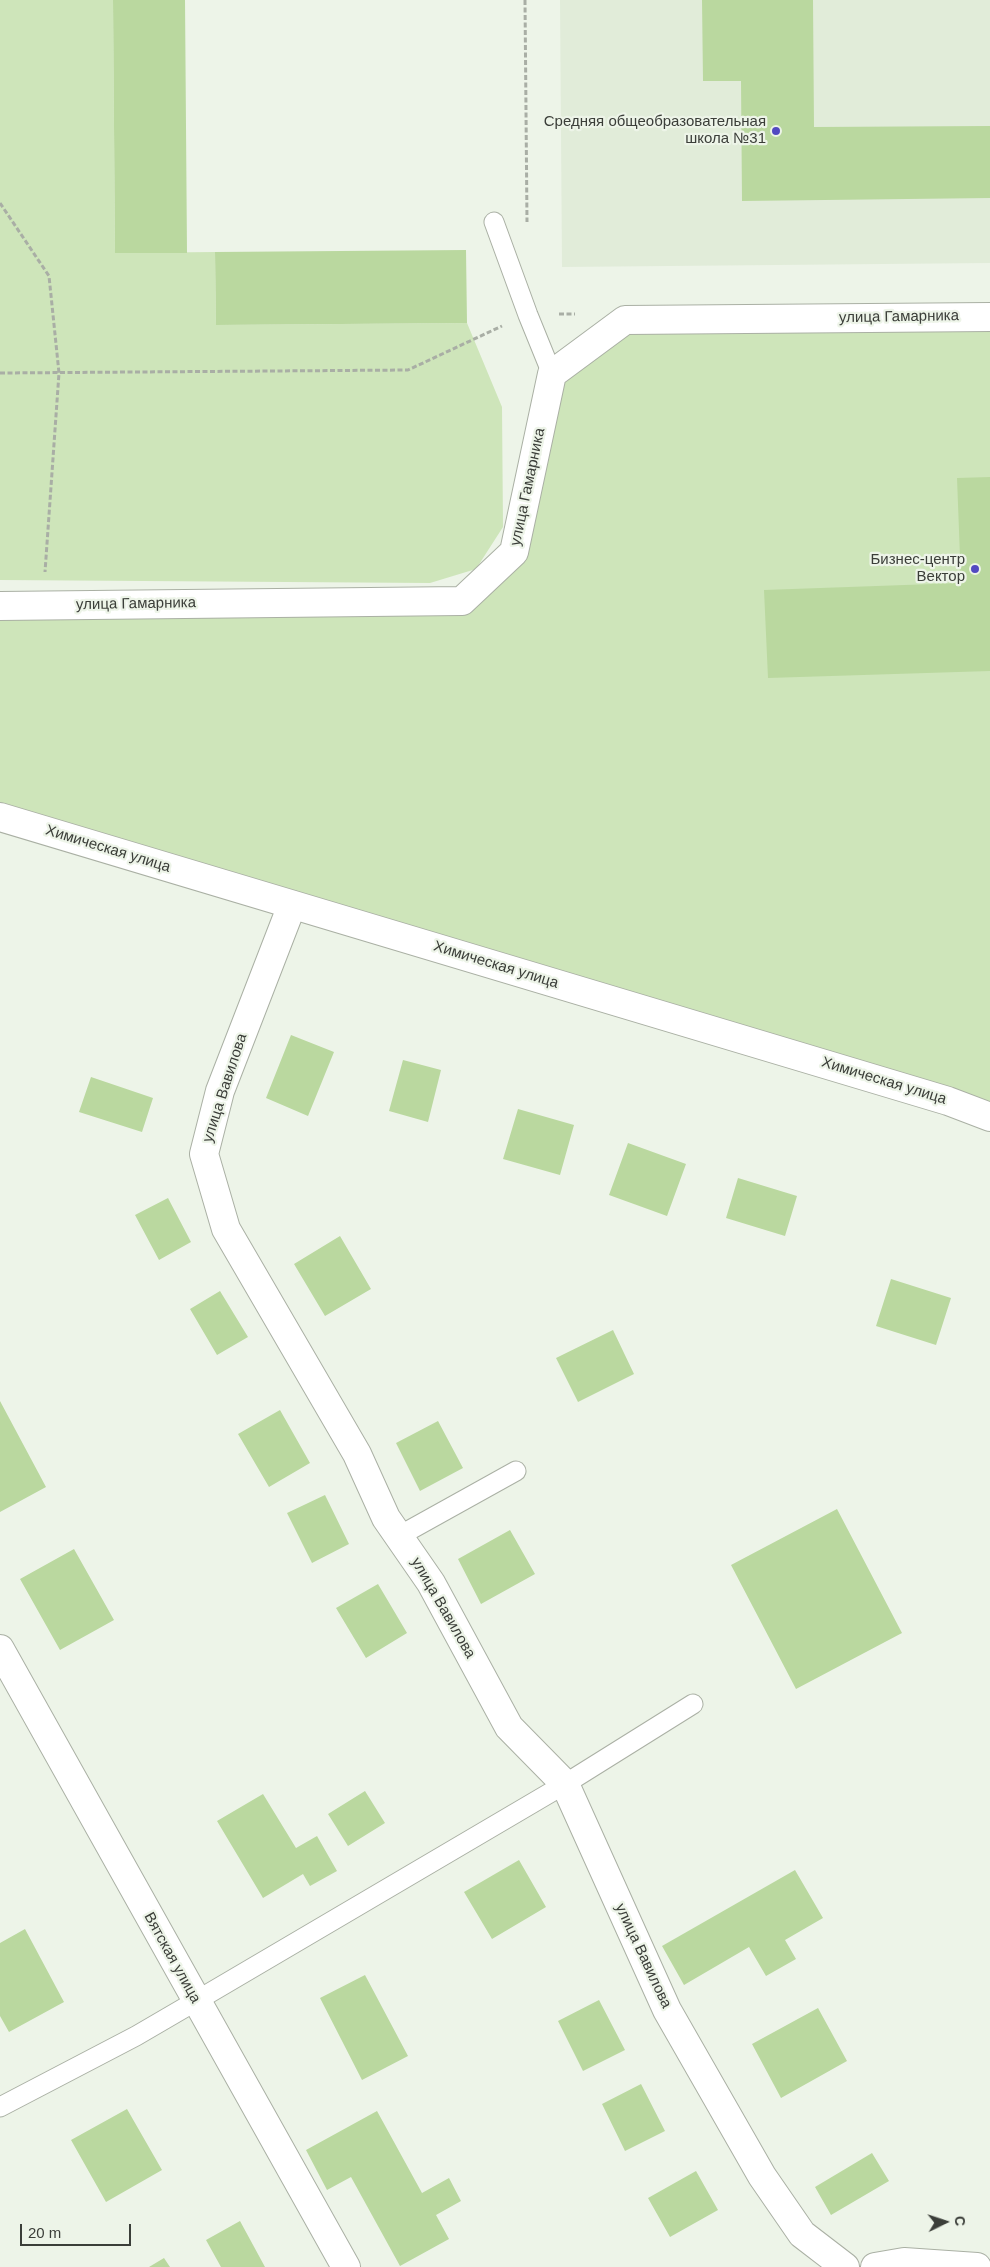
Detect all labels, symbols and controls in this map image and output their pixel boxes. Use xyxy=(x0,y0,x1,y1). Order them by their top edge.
place label: Средняя общеобразовательная школа №31 xyxy=(544,113,766,148)
marker: Средняя общеобразовательная школа №31 xyxy=(770,125,782,137)
street label: улица Гамарника xyxy=(839,307,959,327)
street label: улица Гамарника xyxy=(507,426,549,548)
place label: Бизнес-центр Вектор xyxy=(871,551,965,586)
marker: Бизнес-центр Вектор xyxy=(969,563,981,575)
street label: улица Гамарника xyxy=(76,594,196,614)
street label: Химическая улица xyxy=(43,821,173,877)
street label: Химическая улица xyxy=(431,937,561,993)
street label: улица Вавилова xyxy=(199,1031,251,1145)
street label: Химическая улица xyxy=(819,1053,949,1109)
street label: улица Вавилова xyxy=(407,1554,479,1662)
street label: улица Вавилова xyxy=(611,1901,675,2011)
street label: Вятская улица xyxy=(140,1910,204,2006)
north arrow xyxy=(920,2197,970,2247)
scale bar xyxy=(22,2214,134,2246)
text: С xyxy=(952,2215,968,2227)
text: 20 m xyxy=(28,2224,61,2241)

